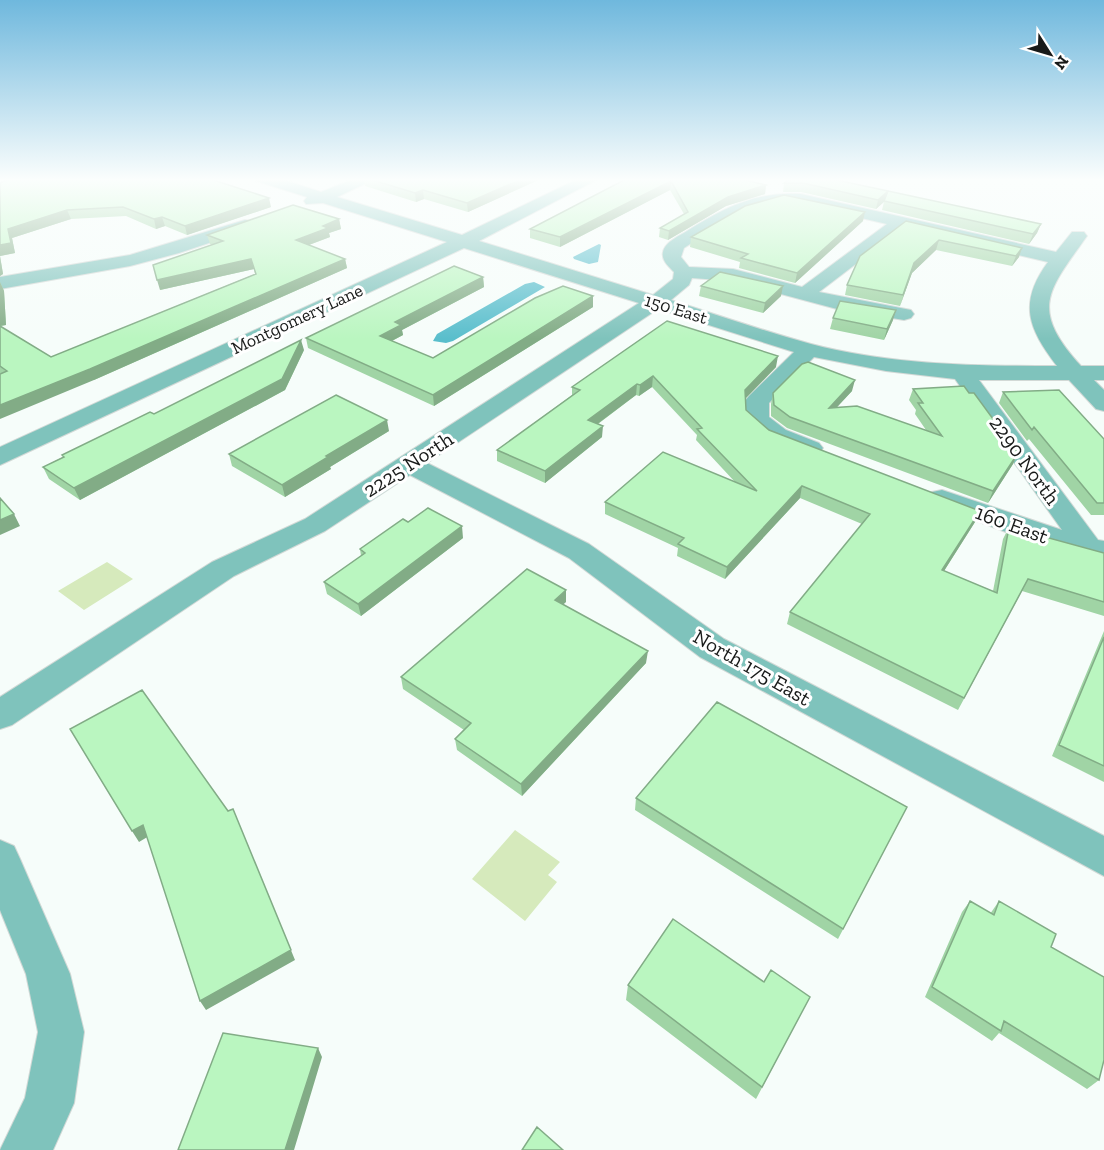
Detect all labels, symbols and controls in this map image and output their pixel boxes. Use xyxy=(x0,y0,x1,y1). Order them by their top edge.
north arrow xyxy=(1020,24,1080,84)
text: N xyxy=(1050,52,1073,73)
street label: Montgomery Lane xyxy=(228,279,366,359)
street label: 150 East xyxy=(642,289,710,329)
street label: 2290 North xyxy=(984,411,1066,510)
street label: 2225 North xyxy=(358,426,458,502)
street label: 160 East xyxy=(972,499,1052,549)
street label: North 175 East xyxy=(689,623,815,711)

